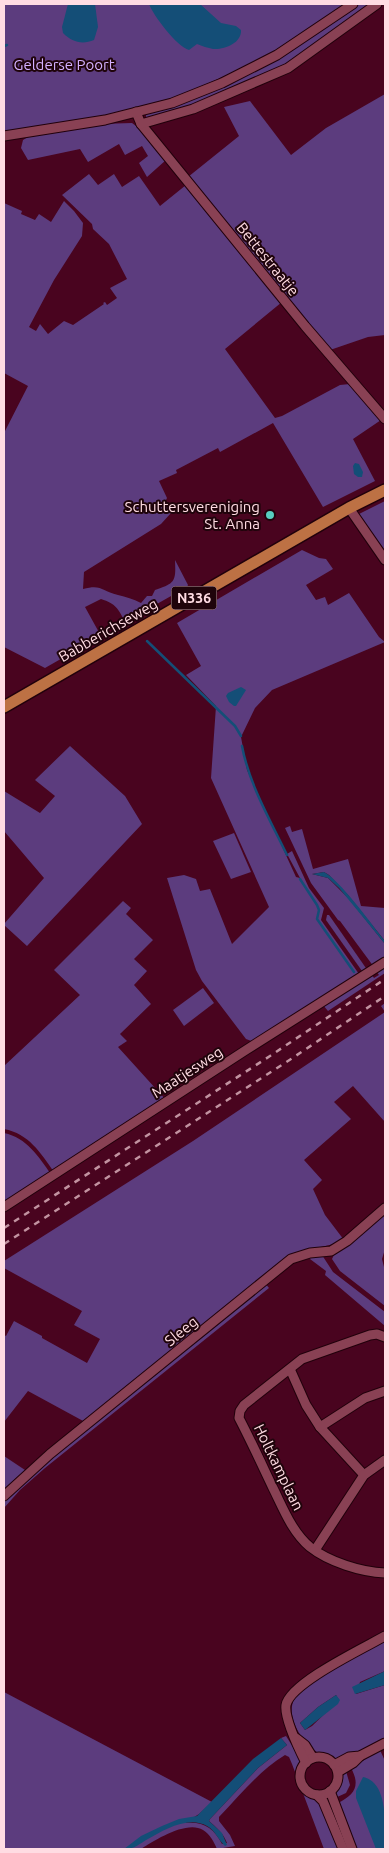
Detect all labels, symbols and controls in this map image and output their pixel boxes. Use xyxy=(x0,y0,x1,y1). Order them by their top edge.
park label: Gelderse Poort xyxy=(13,56,115,73)
street label: Bettestraatje xyxy=(233,219,303,299)
place label: Schuttersvereniging St. Anna xyxy=(125,498,260,532)
marker: Schuttersvereniging St. Anna xyxy=(264,509,276,521)
road number: N336 xyxy=(172,586,216,610)
street label: Babberichseweg xyxy=(56,595,160,665)
street label: Maatjesweg xyxy=(148,1043,226,1101)
street label: Sleeg xyxy=(161,1313,201,1349)
street label: Holtkamplaan xyxy=(251,1421,307,1513)

